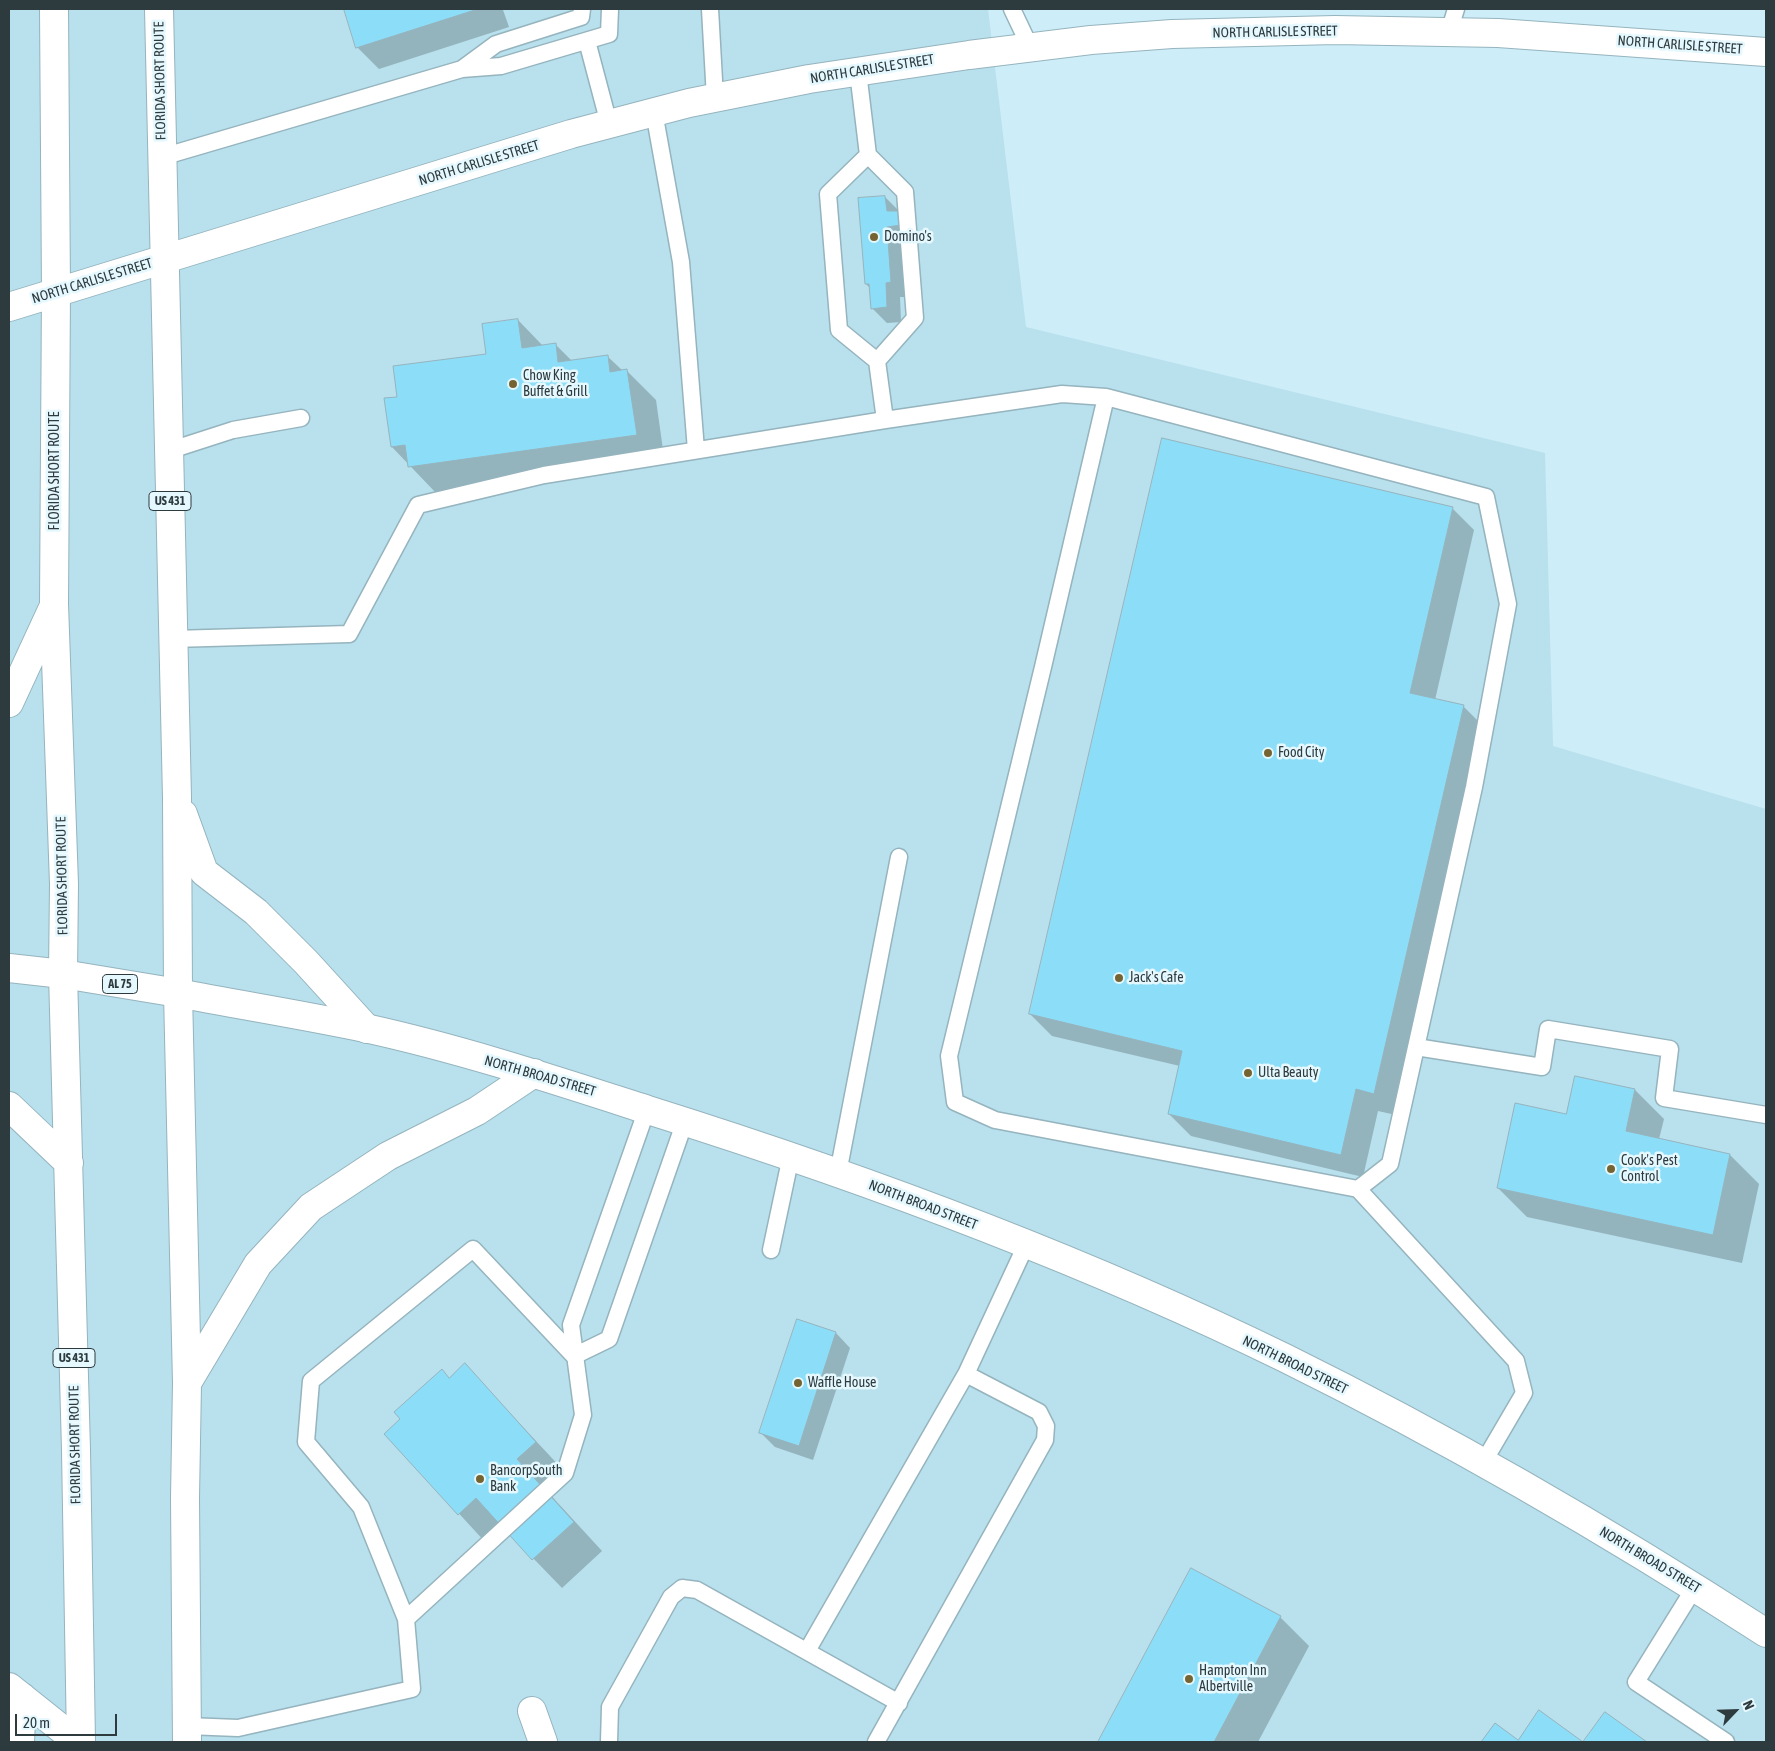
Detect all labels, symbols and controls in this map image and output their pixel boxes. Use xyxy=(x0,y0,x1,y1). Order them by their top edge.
street label: FLORIDA SHORT ROUTE xyxy=(151,21,169,141)
street label: NORTH CARLISLE STREET xyxy=(1212,23,1338,41)
street label: NORTH CARLISLE STREET xyxy=(1617,32,1743,58)
street label: NORTH CARLISLE STREET xyxy=(809,51,935,87)
street label: NORTH CARLISLE STREET xyxy=(417,137,541,189)
place label: Domino's xyxy=(884,229,932,245)
marker: Domino's xyxy=(868,231,880,243)
street label: NORTH CARLISLE STREET xyxy=(30,255,154,307)
place label: Chow King Buffet & Grill xyxy=(523,368,588,401)
marker: Chow King Buffet & Grill xyxy=(507,378,519,390)
street label: FLORIDA SHORT ROUTE xyxy=(47,412,63,530)
road number: US 431 xyxy=(149,492,191,511)
place label: Food City xyxy=(1278,745,1324,761)
marker: Food City xyxy=(1262,747,1274,759)
street label: FLORIDA SHORT ROUTE xyxy=(53,816,71,936)
place label: Jack's Cafe xyxy=(1129,970,1184,986)
marker: Jack's Cafe xyxy=(1113,972,1125,984)
road number: AL 75 xyxy=(102,974,138,994)
street label: NORTH BROAD STREET xyxy=(482,1052,598,1100)
place label: Ulta Beauty xyxy=(1258,1065,1318,1081)
marker: Ulta Beauty xyxy=(1242,1067,1254,1079)
place label: Cook's Pest Control xyxy=(1621,1153,1678,1186)
marker: Cook's Pest Control xyxy=(1605,1163,1617,1175)
street label: NORTH BROAD STREET xyxy=(866,1177,980,1233)
street label: NORTH BROAD STREET xyxy=(1240,1332,1350,1398)
road number: US 431 xyxy=(53,1349,95,1368)
place label: Waffle House xyxy=(808,1375,876,1391)
marker: Waffle House xyxy=(792,1377,804,1389)
street label: FLORIDA SHORT ROUTE xyxy=(66,1385,84,1505)
place label: BancorpSouth Bank xyxy=(490,1463,563,1495)
marker: BancorpSouth Bank xyxy=(474,1473,486,1485)
street label: NORTH BROAD STREET xyxy=(1596,1523,1704,1597)
place label: Hampton Inn Albertville xyxy=(1199,1663,1267,1695)
marker: Hampton Inn Albertville xyxy=(1183,1673,1195,1685)
north arrow xyxy=(1710,1686,1760,1736)
text: N xyxy=(1740,1698,1758,1712)
scale bar xyxy=(18,1704,120,1736)
text: 20 m xyxy=(23,1714,50,1731)

